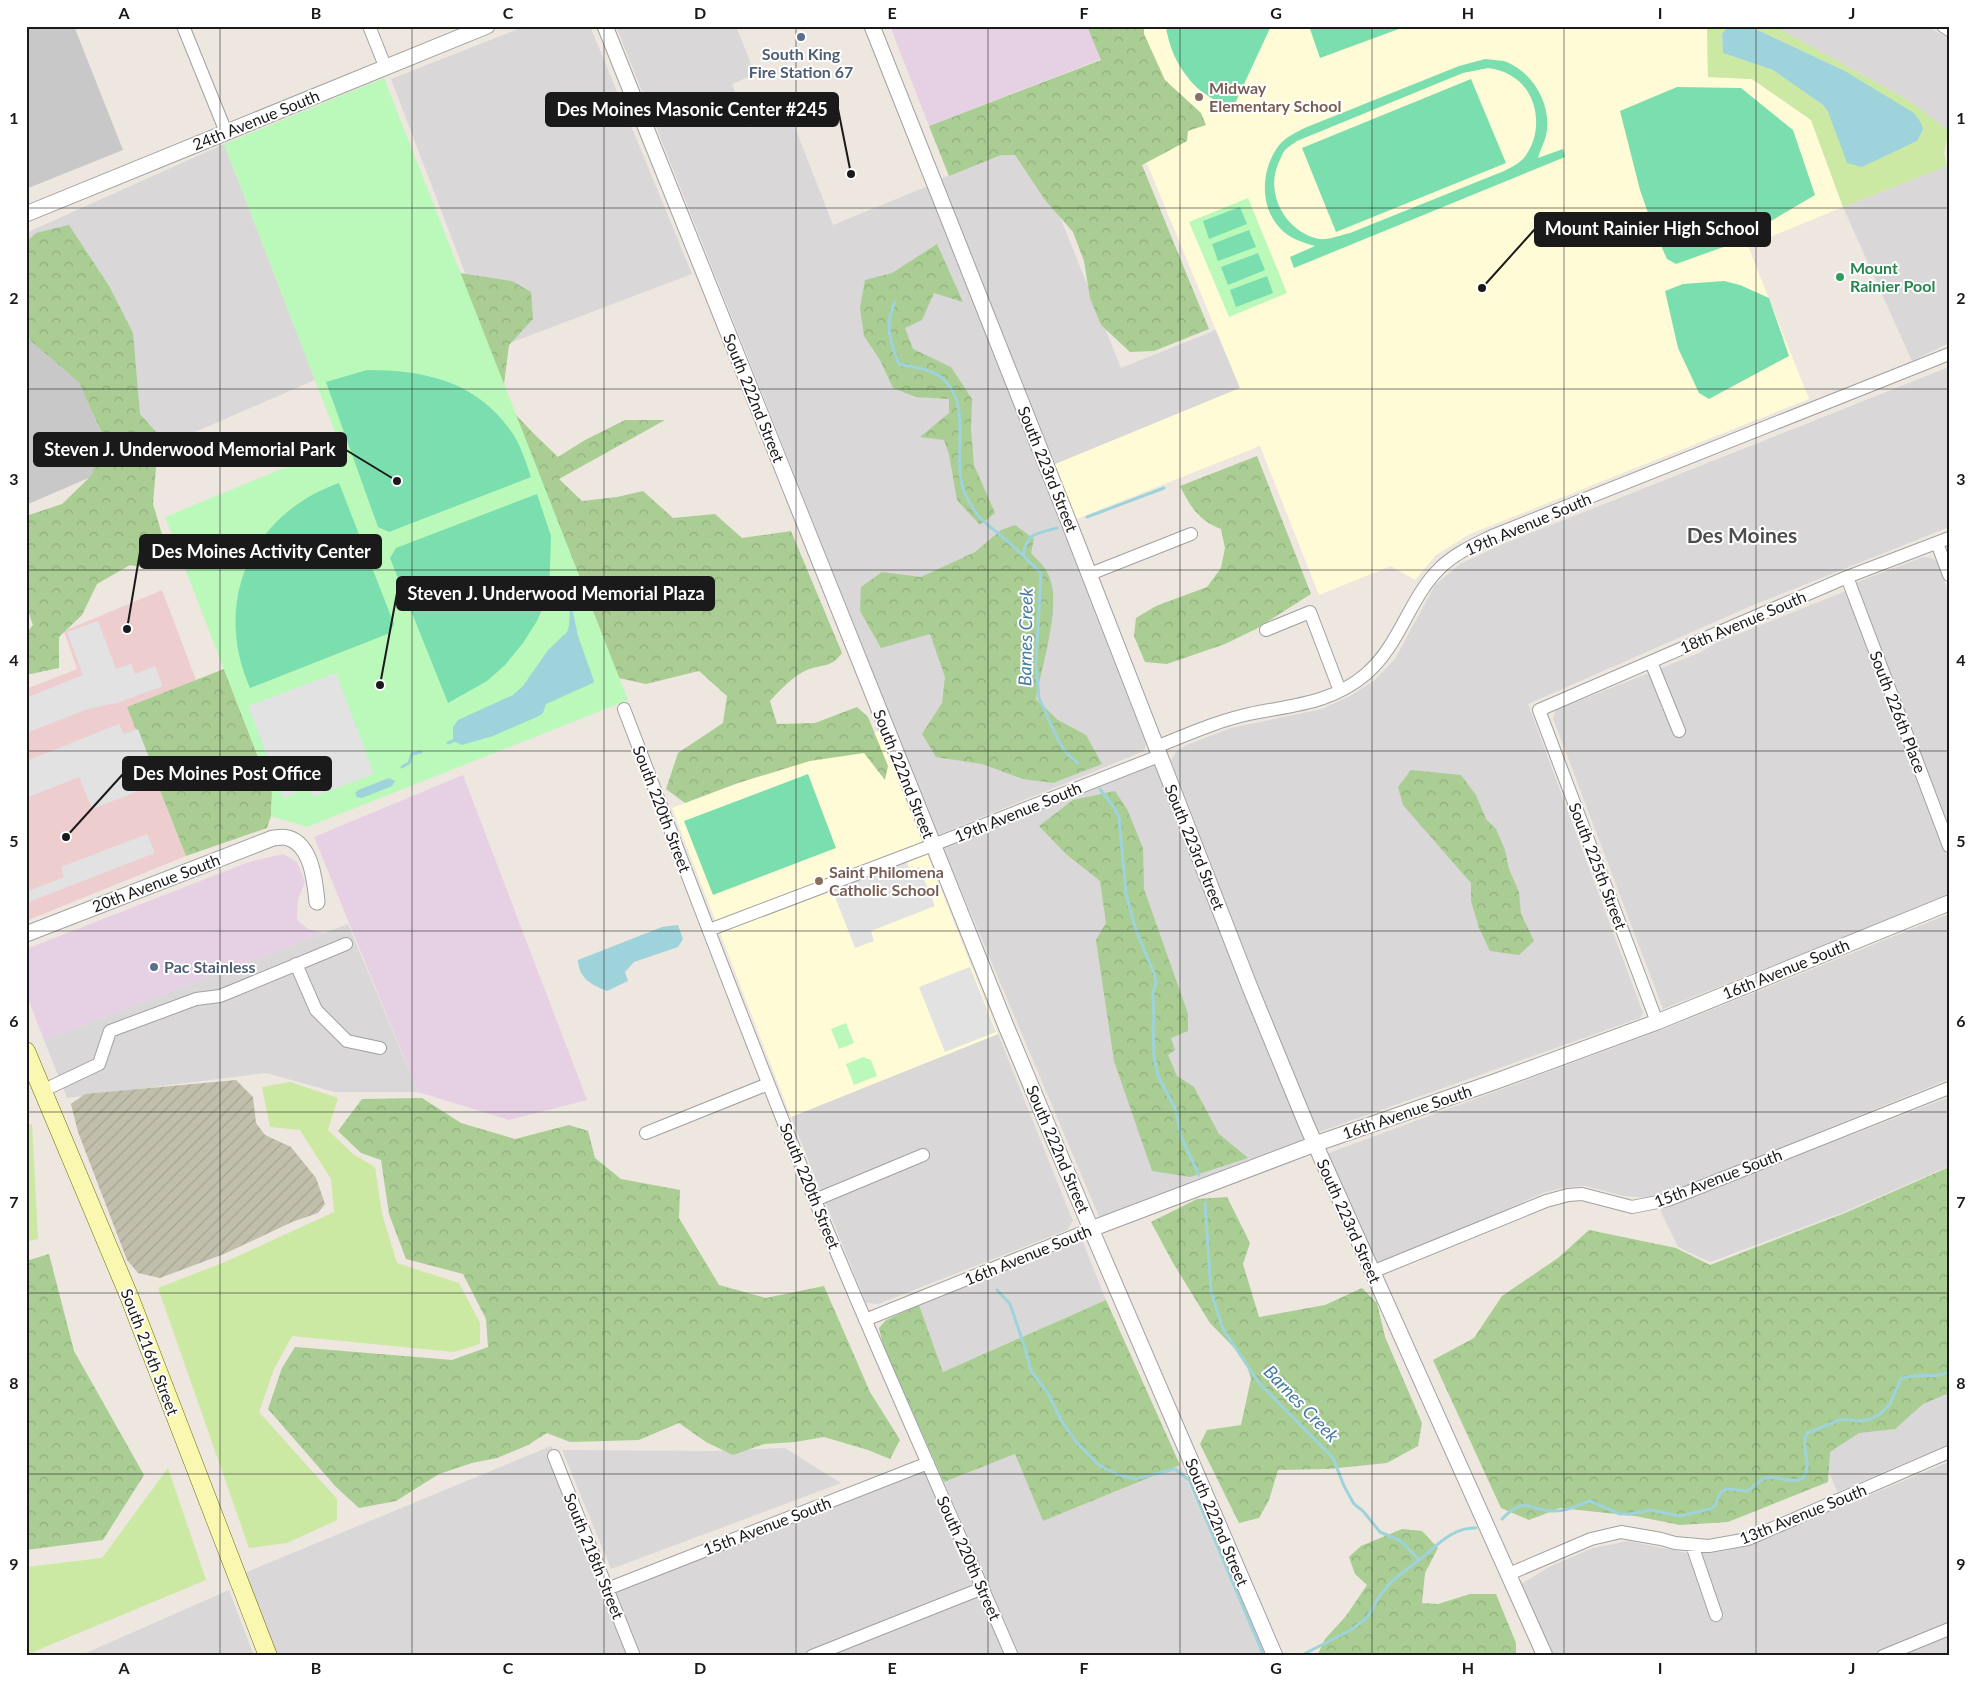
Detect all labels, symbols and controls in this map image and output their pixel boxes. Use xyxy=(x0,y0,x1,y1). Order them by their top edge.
text: A xyxy=(117,3,130,22)
text: B xyxy=(311,3,321,22)
text: C xyxy=(503,3,514,22)
text: D xyxy=(694,3,706,22)
text: E xyxy=(887,3,897,22)
text: F xyxy=(1079,3,1089,22)
text: G xyxy=(1270,3,1282,22)
text: H xyxy=(1462,3,1474,22)
text: I xyxy=(1658,3,1662,22)
text: J xyxy=(1849,3,1855,22)
marker: South King Fire Station 67 xyxy=(795,31,807,43)
place label: South King Fire Station 67 xyxy=(749,44,853,81)
place label: Midway Elementary School xyxy=(1209,78,1341,115)
street label: 24th Avenue South xyxy=(190,85,322,154)
marker: Midway Elementary School xyxy=(1193,91,1205,103)
callout: Des Moines Masonic Center #245 xyxy=(546,93,838,126)
text: Des Moines Masonic Center #245 xyxy=(556,98,828,120)
text: 1 xyxy=(9,108,19,127)
text: 1 xyxy=(1956,108,1966,127)
callout: Mount Rainier High School xyxy=(1535,213,1770,246)
text: Mount Rainier High School xyxy=(1545,217,1759,239)
place label: Mount Rainier Pool xyxy=(1850,258,1935,295)
marker: Mount Rainier Pool xyxy=(1834,271,1846,283)
text: 2 xyxy=(9,288,19,307)
text: 2 xyxy=(1956,288,1966,307)
street label: South 222nd Street xyxy=(720,331,789,465)
street label: South 223rd Street xyxy=(1015,403,1082,535)
callout: Steven J. Underwood Memorial Park xyxy=(34,433,346,466)
text: Steven J. Underwood Memorial Park xyxy=(44,438,336,460)
text: 3 xyxy=(9,469,19,488)
text: 3 xyxy=(1956,469,1966,488)
street label: 19th Avenue South xyxy=(1462,488,1594,559)
district label: Des Moines xyxy=(1687,522,1797,547)
callout: Des Moines Activity Center xyxy=(140,535,381,568)
text: Des Moines Activity Center xyxy=(151,540,371,562)
callout: Steven J. Underwood Memorial Plaza xyxy=(397,577,714,610)
text: Steven J. Underwood Memorial Plaza xyxy=(407,582,705,604)
street label: 18th Avenue South xyxy=(1677,586,1809,657)
water label: Barnes Creek xyxy=(1013,587,1037,686)
street label: South 226th Place xyxy=(1866,648,1930,776)
text: 4 xyxy=(9,650,19,669)
text: 4 xyxy=(1956,650,1966,669)
street label: South 222nd Street xyxy=(870,707,939,841)
street label: South 220th Street xyxy=(630,743,695,875)
callout: Des Moines Post Office xyxy=(123,757,331,790)
text: Des Moines Post Office xyxy=(133,762,322,784)
street label: 19th Avenue South xyxy=(952,777,1084,846)
street label: South 223rd Street xyxy=(1162,781,1229,913)
street label: South 225th Street xyxy=(1566,800,1631,932)
text: 5 xyxy=(9,831,19,850)
text: 5 xyxy=(1956,831,1966,850)
street label: 20th Avenue South xyxy=(89,849,222,916)
place label: Saint Philomena Catholic School xyxy=(829,862,944,899)
marker: Saint Philomena Catholic School xyxy=(813,875,825,887)
street label: 16th Avenue South xyxy=(1720,934,1852,1003)
place label: Pac Stainless xyxy=(164,957,256,976)
marker: Pac Stainless xyxy=(148,961,160,973)
text: 6 xyxy=(9,1011,19,1030)
text: 6 xyxy=(1956,1011,1966,1030)
street label: 16th Avenue South xyxy=(1340,1081,1474,1143)
street label: South 222nd Street xyxy=(1023,1082,1094,1216)
street label: South 220th Street xyxy=(777,1120,844,1252)
street label: 15th Avenue South xyxy=(1651,1144,1784,1211)
street label: South 223rd Street xyxy=(1314,1156,1385,1286)
text: 7 xyxy=(9,1192,19,1211)
text: 7 xyxy=(1956,1192,1966,1211)
street label: 16th Avenue South xyxy=(962,1220,1094,1289)
street label: South 216th Street xyxy=(118,1286,183,1418)
water label: Barnes Creek xyxy=(1260,1360,1344,1447)
text: 8 xyxy=(9,1373,19,1392)
text: 8 xyxy=(1956,1373,1966,1392)
street label: South 222nd Street xyxy=(1182,1455,1253,1589)
street label: 13th Avenue South xyxy=(1737,1479,1869,1548)
street label: South 218th Street xyxy=(561,1490,628,1622)
street label: 15th Avenue South xyxy=(700,1492,833,1559)
street label: South 220th Street xyxy=(934,1493,1006,1623)
text: 9 xyxy=(9,1554,19,1573)
text: 9 xyxy=(1956,1554,1966,1573)
text: A xyxy=(117,1658,130,1677)
text: B xyxy=(311,1658,321,1677)
text: C xyxy=(503,1658,514,1677)
text: D xyxy=(694,1658,706,1677)
text: E xyxy=(887,1658,897,1677)
text: F xyxy=(1079,1658,1089,1677)
text: G xyxy=(1270,1658,1282,1677)
text: H xyxy=(1462,1658,1474,1677)
text: I xyxy=(1658,1658,1662,1677)
text: J xyxy=(1849,1658,1855,1677)

